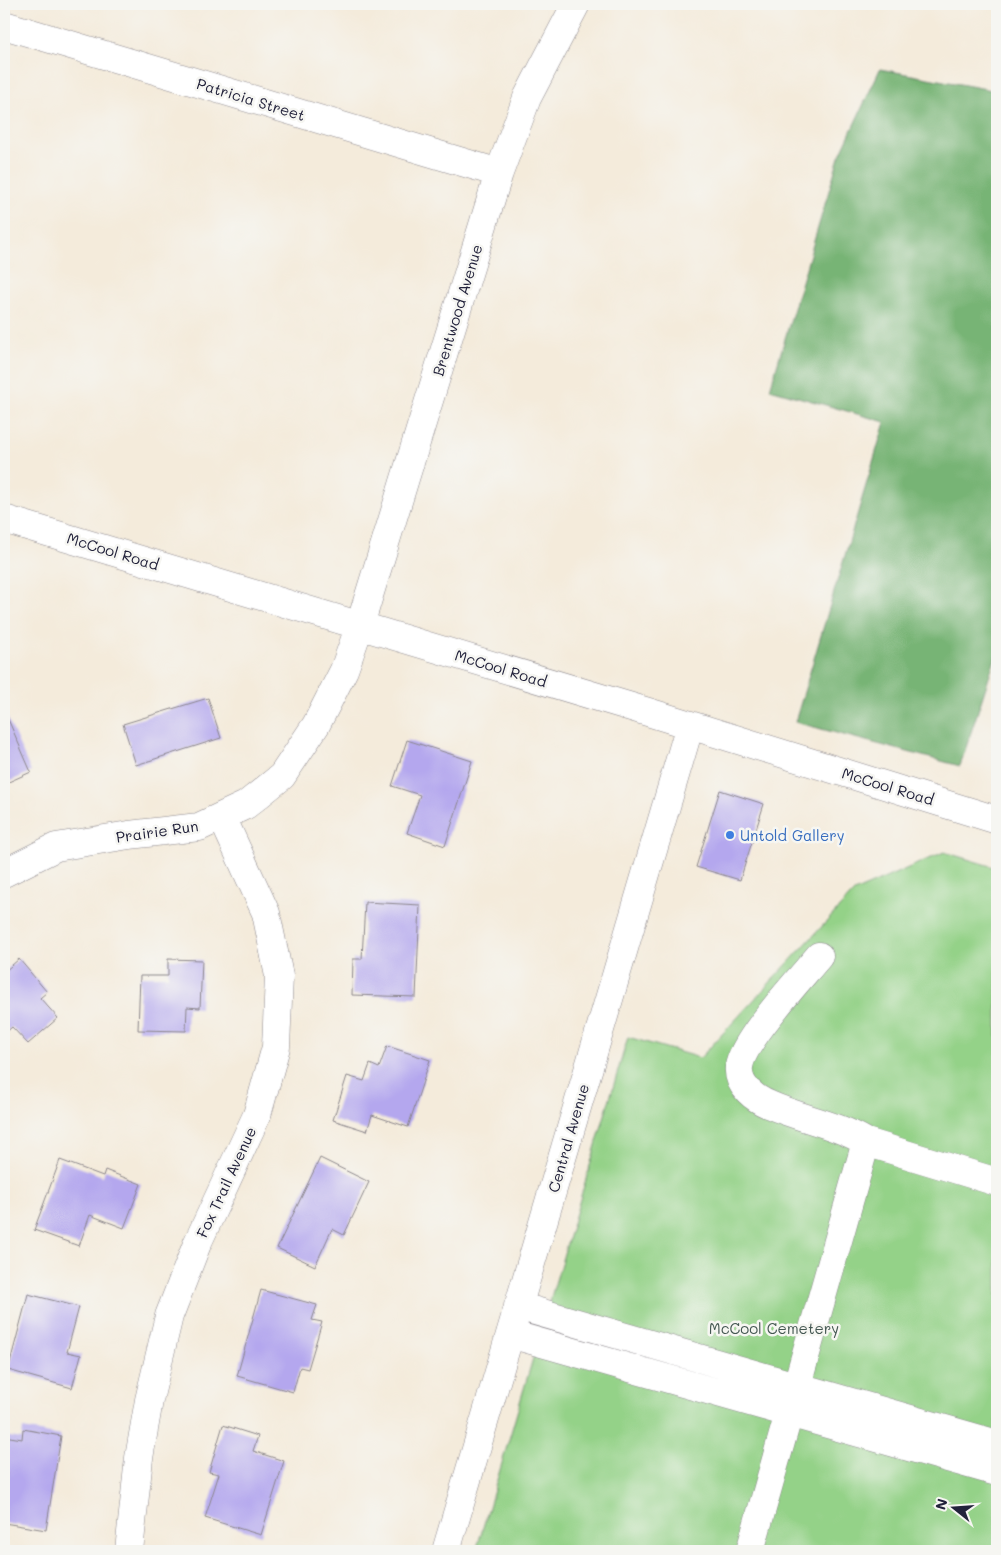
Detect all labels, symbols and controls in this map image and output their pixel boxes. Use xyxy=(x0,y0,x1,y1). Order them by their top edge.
street label: Patricia Street xyxy=(194,73,308,125)
street label: Brentwood Avenue xyxy=(427,242,487,378)
street label: McCool Road xyxy=(65,528,161,574)
street label: McCool Road xyxy=(453,645,549,691)
street label: McCool Road xyxy=(840,763,936,809)
street label: Prairie Run xyxy=(115,815,199,847)
place label: Untold Gallery xyxy=(740,825,845,845)
marker: Untold Gallery xyxy=(724,829,736,841)
street label: Central Avenue xyxy=(543,1081,593,1195)
street label: Fox Trail Avenue xyxy=(192,1123,260,1241)
park label: McCool Cemetery xyxy=(709,1318,839,1338)
north arrow xyxy=(928,1482,978,1532)
text: N xyxy=(930,1496,952,1512)

